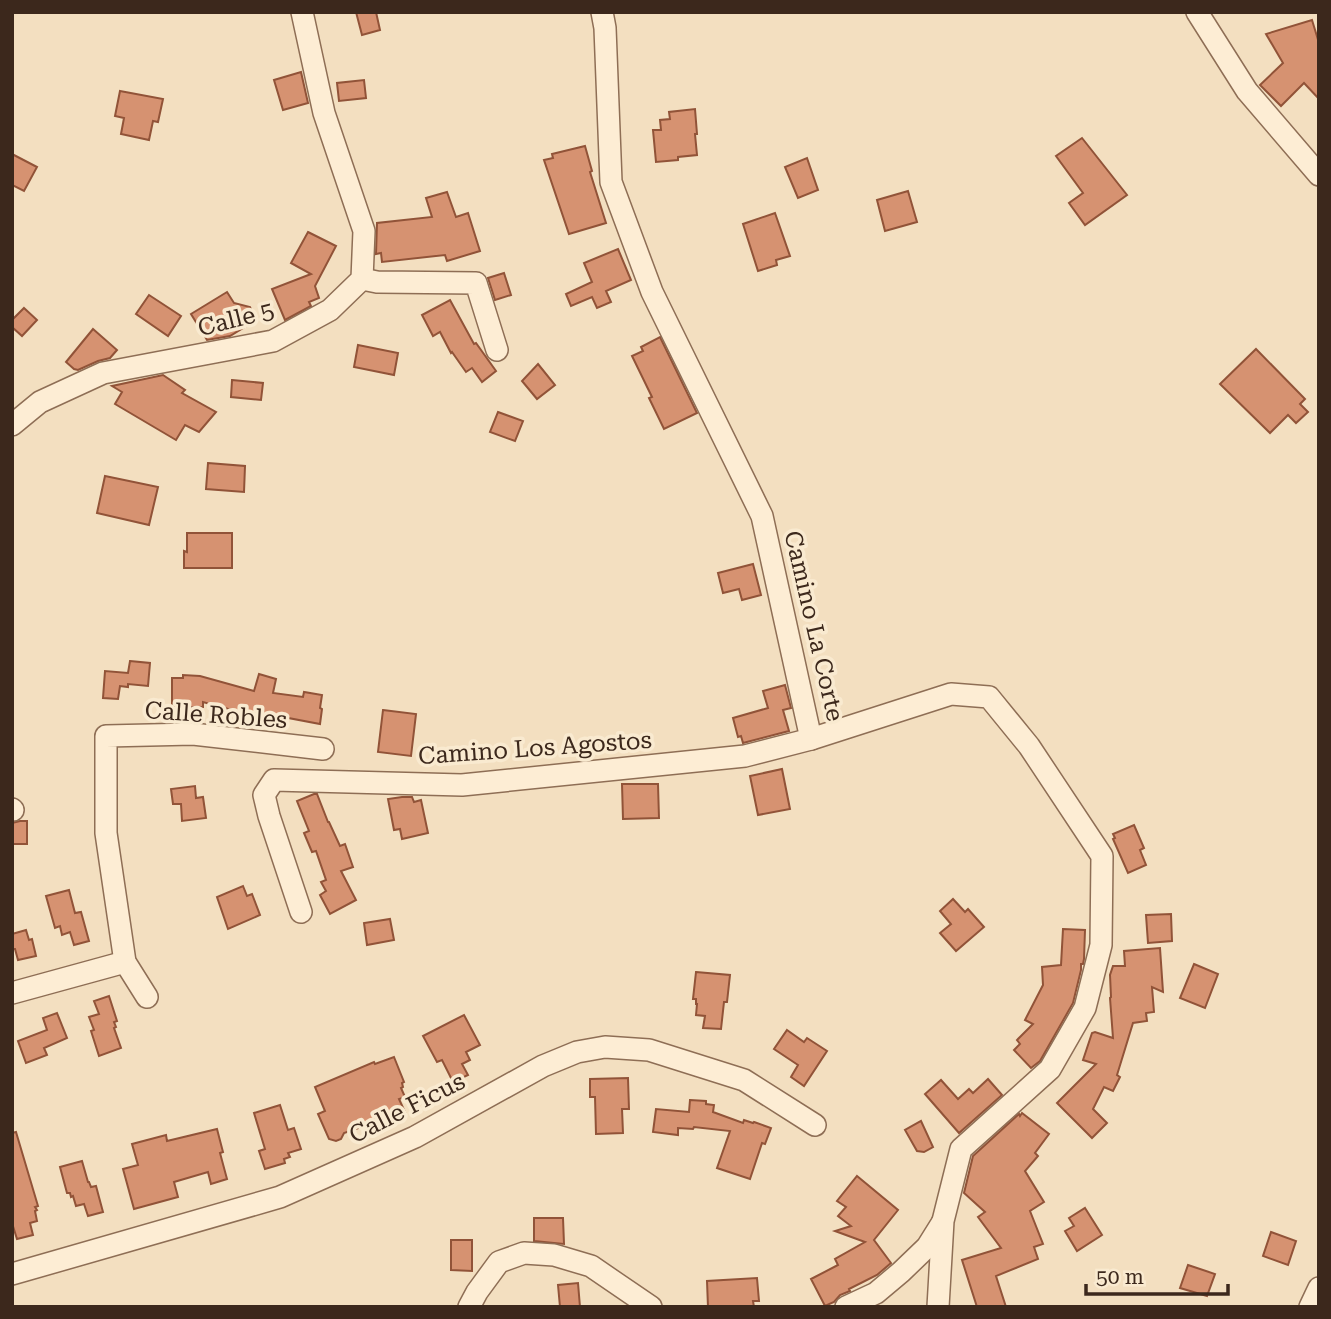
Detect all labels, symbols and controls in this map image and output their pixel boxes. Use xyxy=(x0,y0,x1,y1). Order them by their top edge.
street label: Calle 5 xyxy=(195,296,277,342)
street label: Camino La Corte xyxy=(778,528,850,724)
street label: Calle Robles xyxy=(144,696,288,734)
street label: Camino Los Agostos xyxy=(417,726,653,770)
street label: Calle Ficus xyxy=(344,1067,470,1149)
scale bar xyxy=(1086,1252,1228,1296)
text: 50 m xyxy=(1096,1265,1144,1289)

